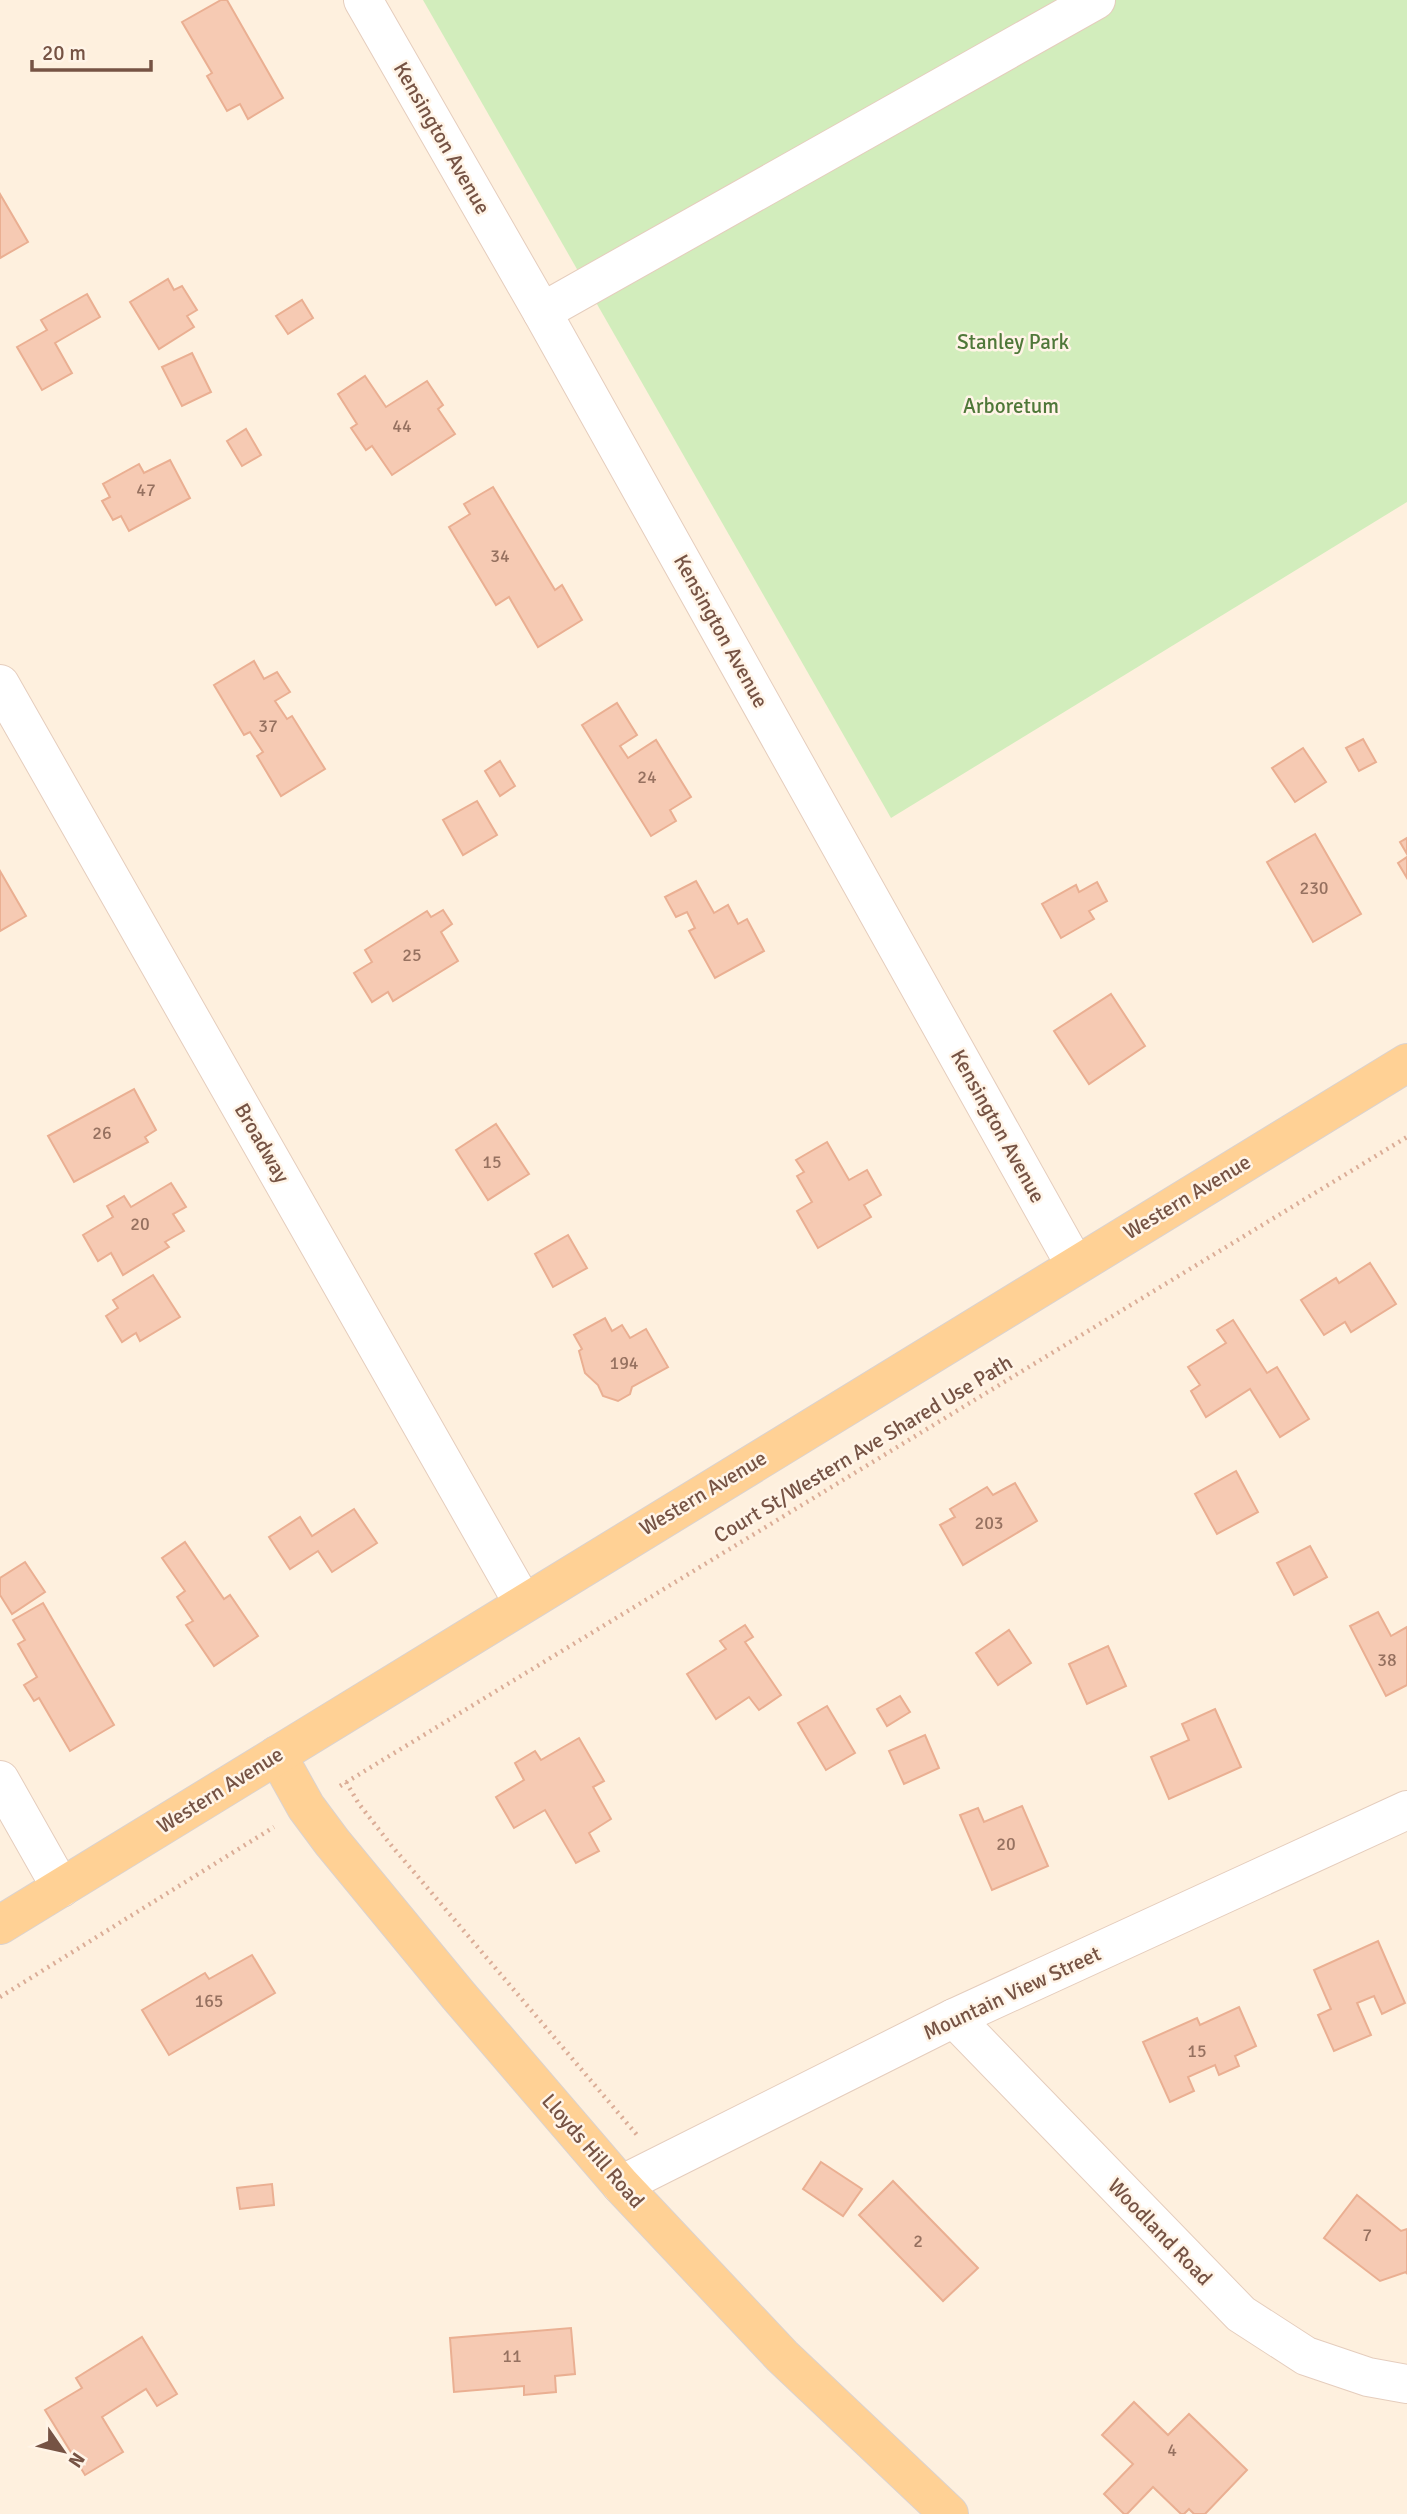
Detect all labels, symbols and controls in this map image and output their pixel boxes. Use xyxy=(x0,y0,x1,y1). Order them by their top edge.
scale bar xyxy=(32,28,150,72)
text: 20 m xyxy=(42,40,86,66)
street label: Kensington Avenue xyxy=(388,57,496,219)
park label: Stanley Park xyxy=(957,329,1070,355)
park label: Arboretum xyxy=(963,393,1059,419)
house number: 44 xyxy=(392,415,412,437)
house number: 47 xyxy=(136,479,156,501)
house number: 34 xyxy=(490,545,510,567)
street label: Kensington Avenue xyxy=(668,550,774,712)
house number: 37 xyxy=(258,715,278,737)
house number: 24 xyxy=(637,766,657,788)
house number: 230 xyxy=(1299,877,1329,899)
house number: 25 xyxy=(402,944,422,966)
street label: Kensington Avenue xyxy=(945,1045,1051,1207)
street label: Broadway xyxy=(229,1099,295,1188)
house number: 26 xyxy=(92,1122,112,1144)
street label: Western Avenue xyxy=(1119,1149,1255,1245)
house number: 15 xyxy=(482,1151,502,1173)
house number: 20 xyxy=(130,1213,150,1235)
street label: Court St/Western Ave Shared Use Path xyxy=(709,1349,1017,1549)
house number: 194 xyxy=(609,1352,639,1374)
street label: Western Avenue xyxy=(635,1445,771,1541)
house number: 203 xyxy=(974,1512,1004,1534)
house number: 38 xyxy=(1377,1649,1397,1671)
street label: Western Avenue xyxy=(152,1741,288,1839)
house number: 20 xyxy=(996,1833,1016,1855)
street label: Mountain View Street xyxy=(919,1940,1105,2046)
house number: 165 xyxy=(194,1990,224,2012)
house number: 15 xyxy=(1187,2040,1207,2062)
street label: Lloyds Hill Road xyxy=(536,2088,650,2214)
street label: Woodland Road xyxy=(1102,2173,1218,2291)
house number: 7 xyxy=(1362,2224,1372,2246)
house number: 2 xyxy=(913,2230,923,2252)
house number: 11 xyxy=(502,2345,522,2367)
north arrow xyxy=(28,2416,98,2486)
house number: 4 xyxy=(1167,2439,1177,2461)
text: N xyxy=(63,2448,90,2472)

